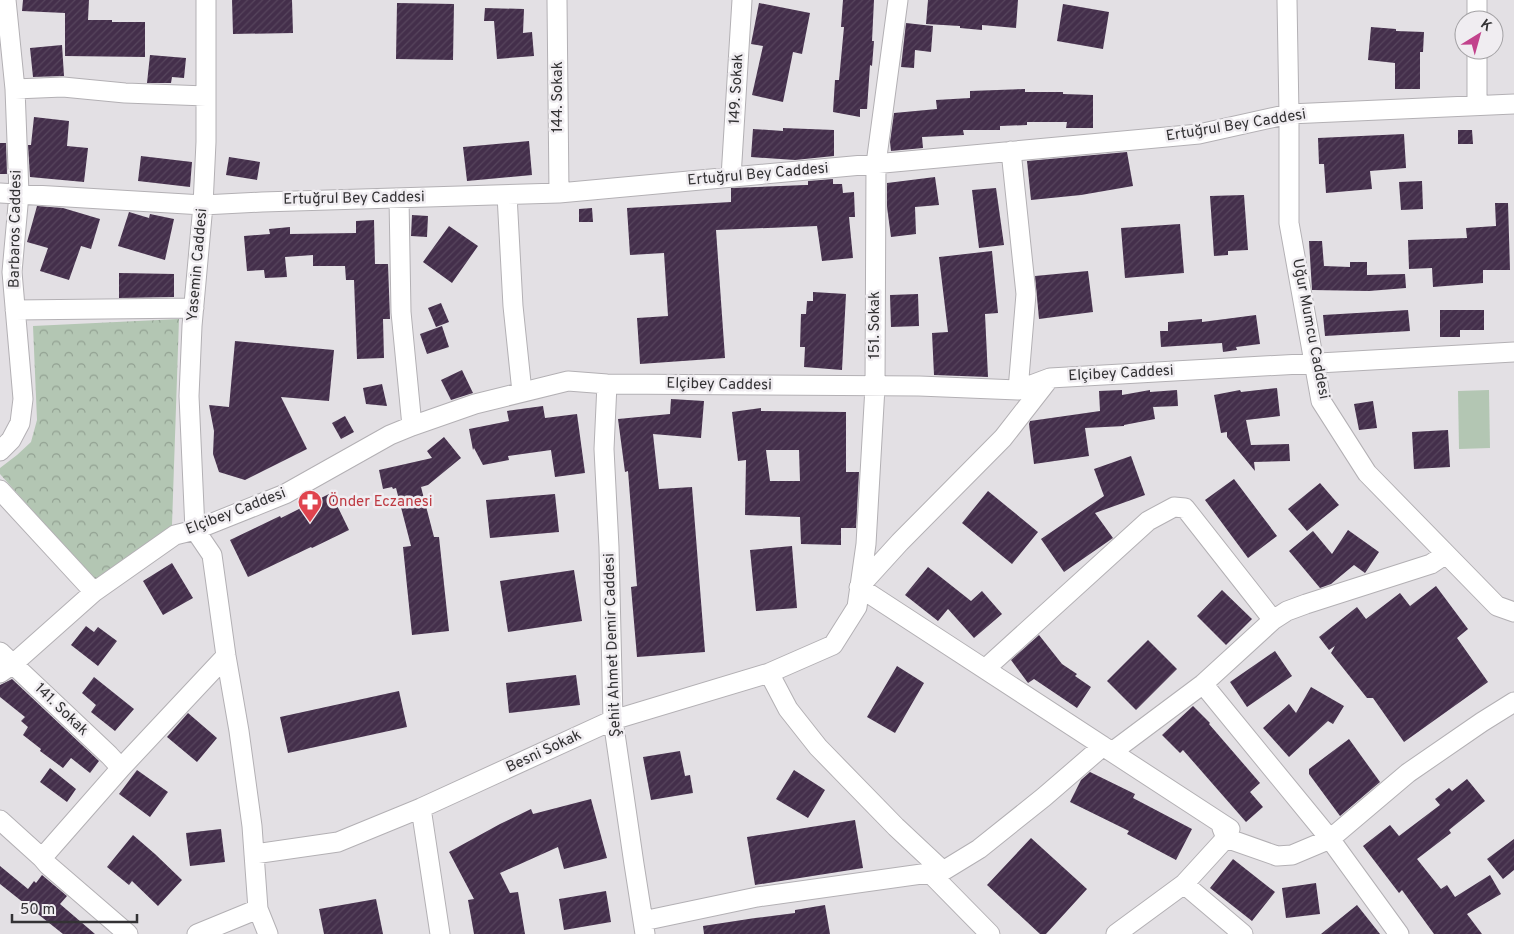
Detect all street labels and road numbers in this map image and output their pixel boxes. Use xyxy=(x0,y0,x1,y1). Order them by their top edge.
street label: 149. Sokak xyxy=(726,53,748,125)
street label: 144. Sokak xyxy=(549,61,568,133)
street label: Ertuğrul Bey Caddesi xyxy=(1165,106,1307,146)
street label: Ertuğrul Bey Caddesi xyxy=(687,159,829,191)
street label: Barbaros Caddesi xyxy=(5,170,27,288)
street label: Ertuğrul Bey Caddesi xyxy=(283,188,425,210)
street label: Yasemin Caddesi xyxy=(184,208,212,322)
street label: Uğur Mumcu Caddesi xyxy=(1287,257,1333,401)
street label: 151. Sokak xyxy=(866,291,885,359)
street label: Elçibey Caddesi xyxy=(1068,362,1174,386)
street label: Elçibey Caddesi xyxy=(666,375,772,395)
street label: Elçibey Caddesi xyxy=(183,484,289,540)
street label: Şehit Ahmet Demir Caddesi xyxy=(600,553,626,737)
street label: 141. Sokak xyxy=(30,680,92,740)
street label: Besni Sokak xyxy=(503,726,585,778)

